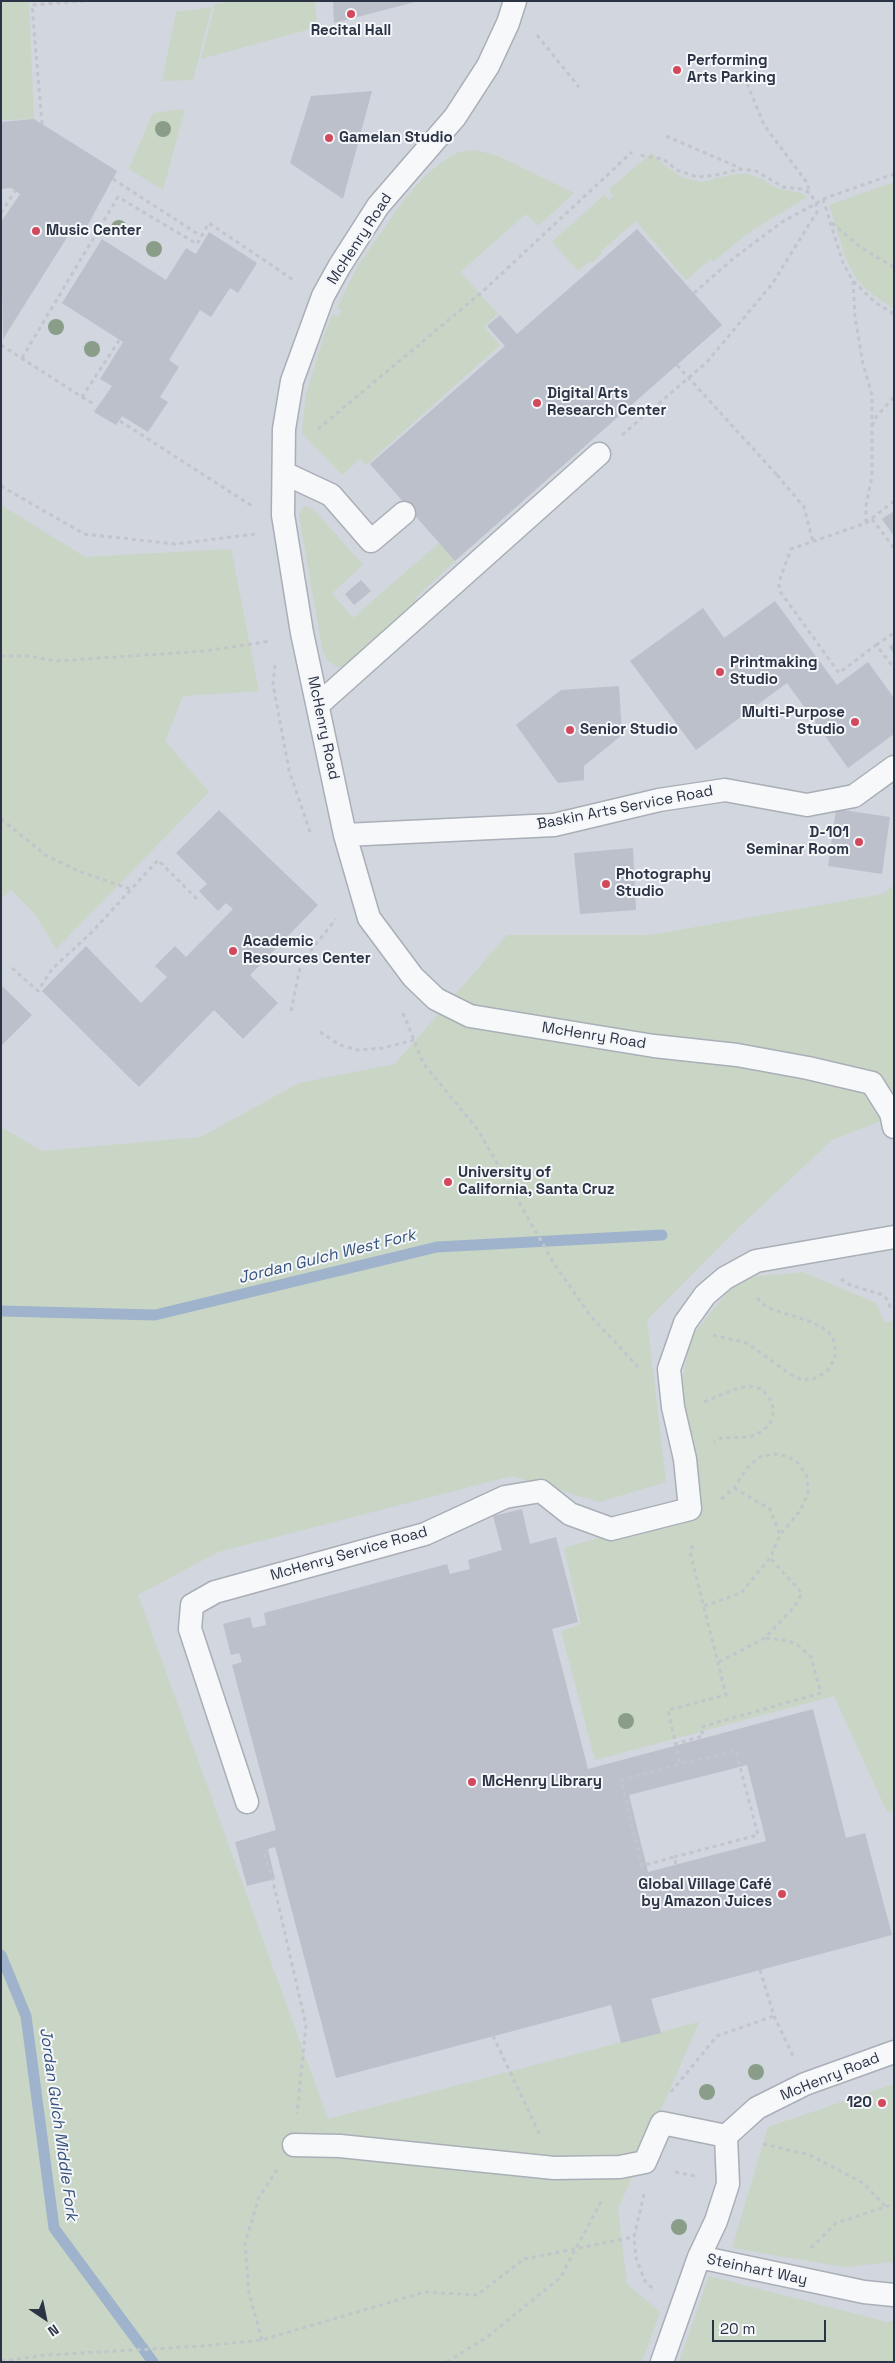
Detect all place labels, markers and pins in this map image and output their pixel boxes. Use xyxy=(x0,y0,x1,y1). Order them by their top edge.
marker: Recital Hall xyxy=(345,8,357,20)
place label: Recital Hall xyxy=(311,22,391,40)
place label: Performing Arts Parking xyxy=(687,52,776,87)
marker: Performing Arts Parking xyxy=(671,64,683,76)
place label: Gamelan Studio xyxy=(339,129,453,147)
marker: Gamelan Studio xyxy=(323,132,335,144)
place label: Music Center xyxy=(46,222,141,240)
marker: Music Center xyxy=(30,225,42,237)
place label: Digital Arts Research Center xyxy=(547,385,666,420)
marker: Digital Arts Research Center xyxy=(531,397,543,409)
place label: Printmaking Studio xyxy=(730,654,818,689)
marker: Printmaking Studio xyxy=(714,666,726,678)
place label: Multi-Purpose Studio xyxy=(742,704,845,739)
marker: Multi-Purpose Studio xyxy=(849,716,861,728)
place label: Senior Studio xyxy=(580,721,678,739)
marker: Senior Studio xyxy=(564,724,576,736)
place label: D-101 Seminar Room xyxy=(746,824,849,859)
marker: D-101 Seminar Room xyxy=(853,836,865,848)
place label: Photography Studio xyxy=(616,866,711,901)
marker: Photography Studio xyxy=(600,878,612,890)
place label: Academic Resources Center xyxy=(243,933,371,968)
marker: Academic Resources Center xyxy=(227,945,239,957)
place label: University of California, Santa Cruz xyxy=(458,1164,615,1199)
marker: University of California, Santa Cruz xyxy=(442,1176,454,1188)
place label: McHenry Library xyxy=(482,1773,602,1791)
marker: McHenry Library xyxy=(466,1776,478,1788)
place label: Global Village Café by Amazon Juices xyxy=(638,1876,772,1911)
marker: Global Village Café by Amazon Juices xyxy=(776,1888,788,1900)
place label: 120 xyxy=(847,2094,872,2112)
marker: 120 xyxy=(876,2097,888,2109)

